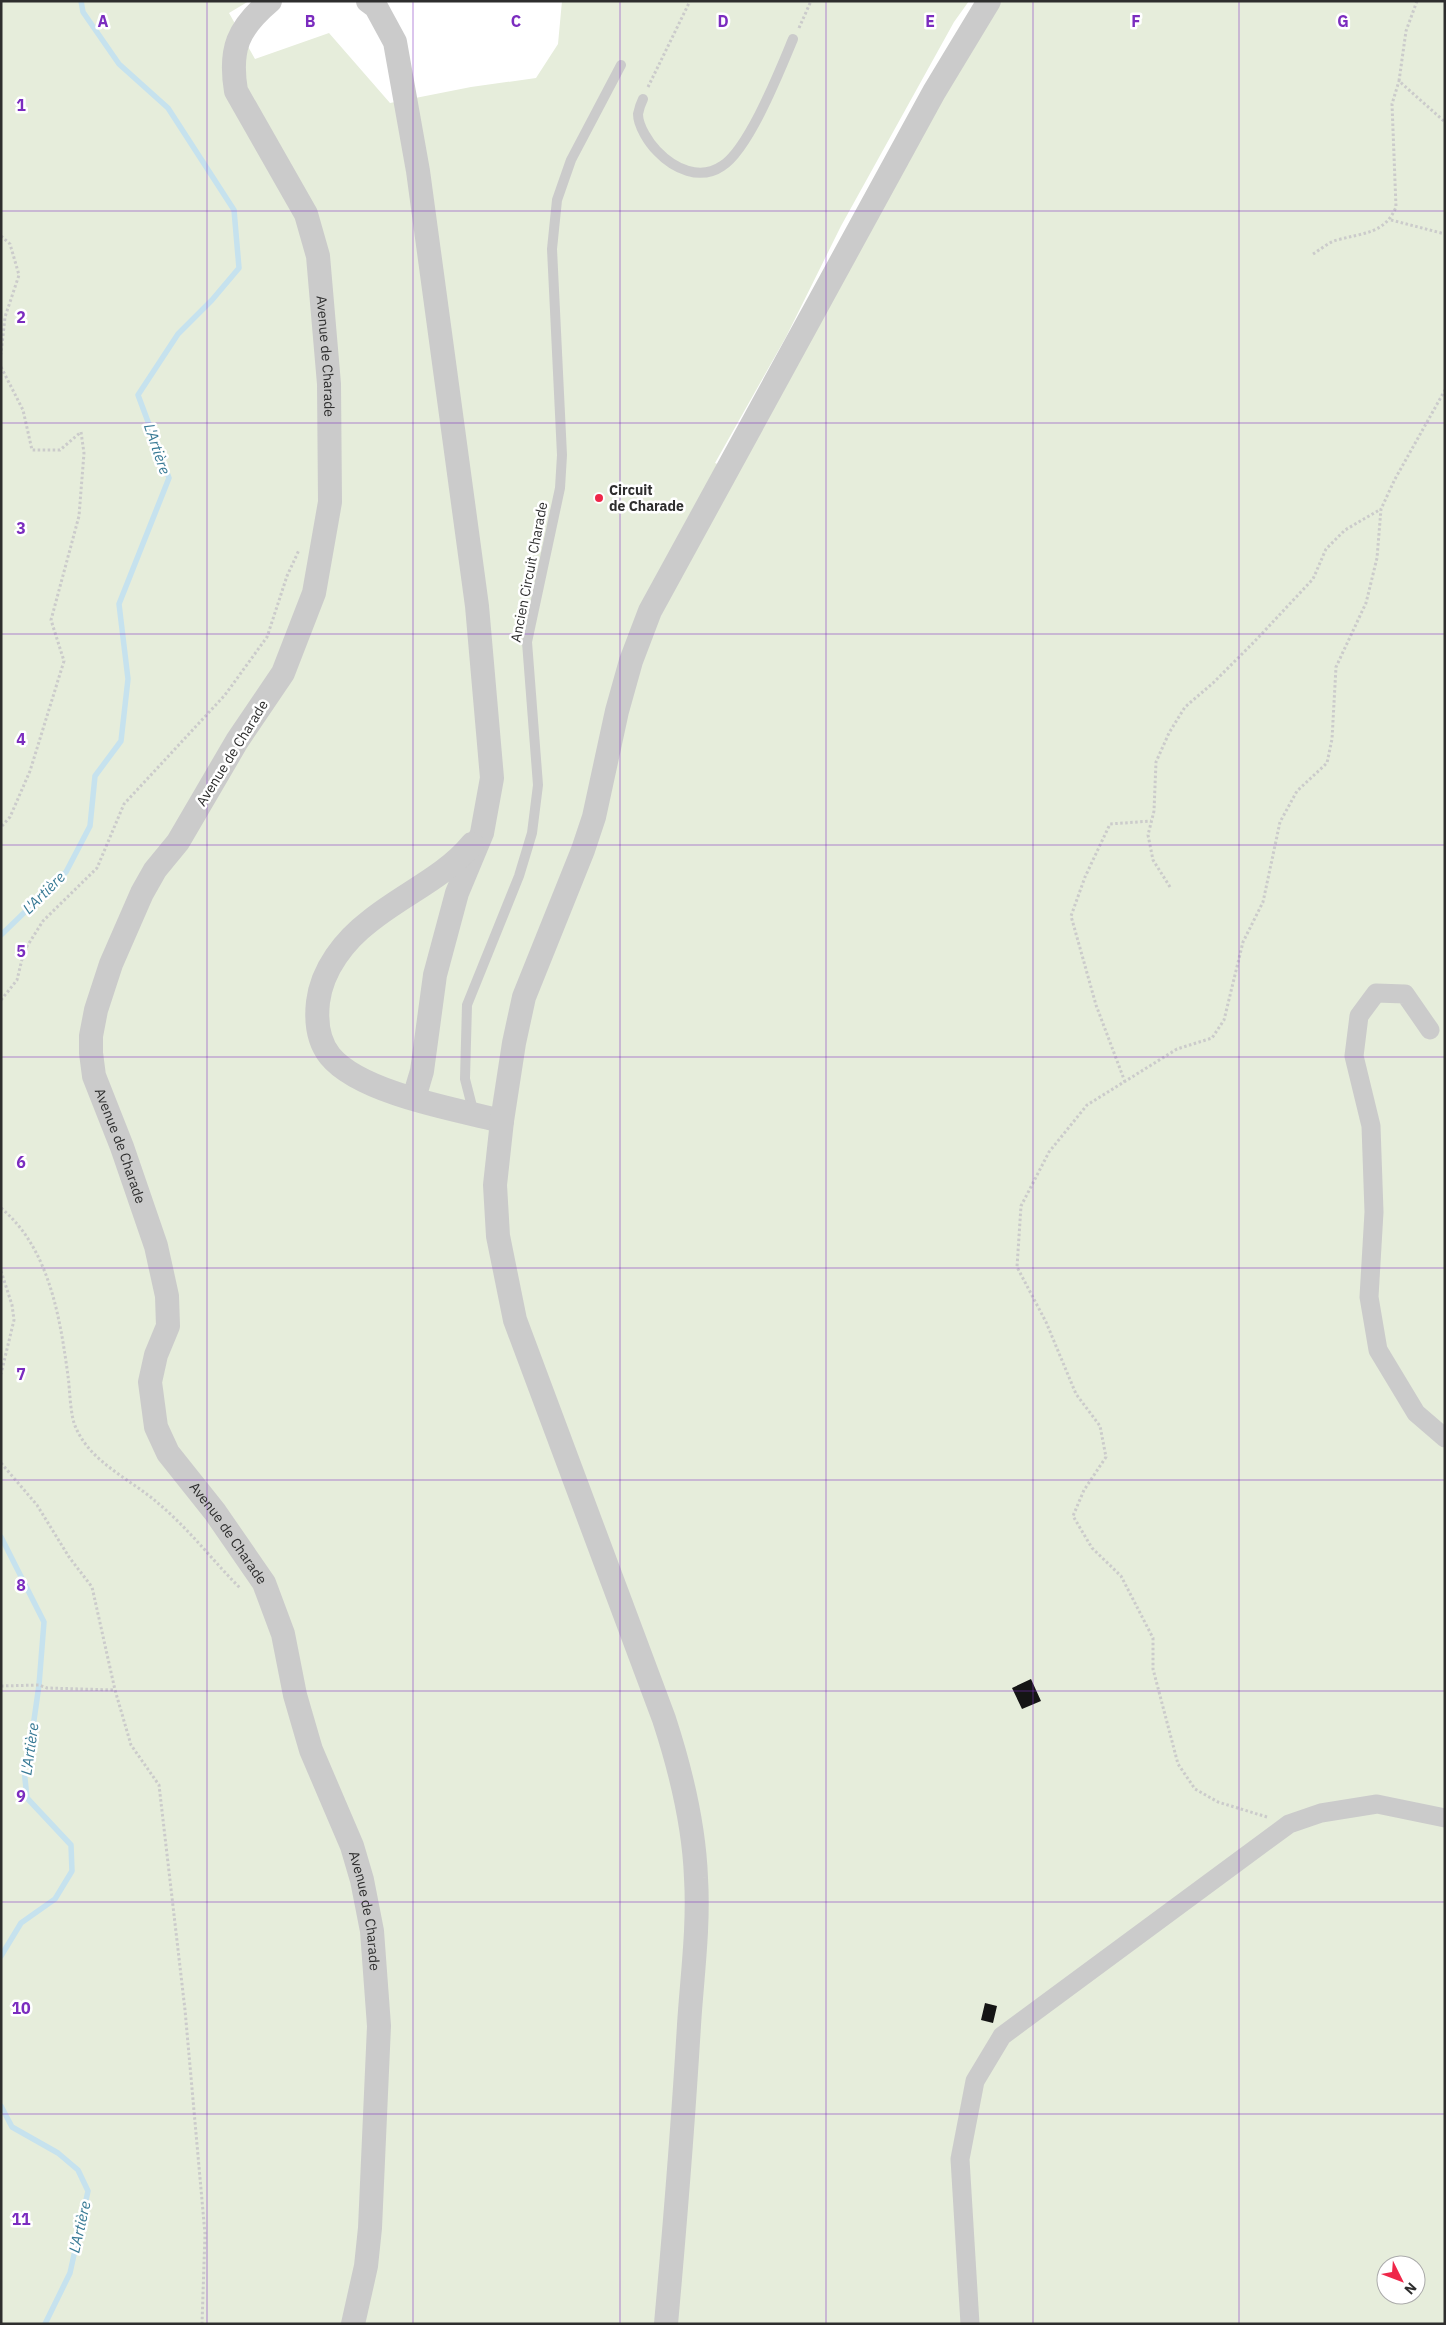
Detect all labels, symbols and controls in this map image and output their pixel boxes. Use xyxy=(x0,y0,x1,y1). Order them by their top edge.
text: A xyxy=(98,11,109,31)
text: B xyxy=(305,11,316,31)
text: C xyxy=(511,11,521,31)
text: D xyxy=(717,11,729,31)
text: E xyxy=(925,11,935,31)
text: F xyxy=(1131,11,1141,31)
text: G xyxy=(1337,11,1349,31)
text: 1 xyxy=(16,95,26,115)
street label: Avenue de Charade xyxy=(312,295,338,417)
text: 2 xyxy=(16,307,26,327)
water label: L'Artière xyxy=(140,421,175,477)
place label: Circuit de Charade xyxy=(609,481,684,515)
marker: Circuit de Charade xyxy=(593,492,605,504)
street label: Ancien Circuit Charade xyxy=(507,500,552,644)
text: 3 xyxy=(16,518,26,538)
street label: Avenue de Charade xyxy=(192,696,272,809)
text: 4 xyxy=(16,729,26,749)
water label: L'Artière xyxy=(18,867,69,918)
text: 5 xyxy=(16,941,26,961)
street label: Avenue de Charade xyxy=(91,1085,150,1206)
text: 6 xyxy=(16,1152,26,1172)
text: 7 xyxy=(16,1364,26,1384)
street label: Avenue de Charade xyxy=(186,1478,271,1588)
text: 8 xyxy=(16,1575,26,1595)
water label: L'Artière xyxy=(16,1721,43,1776)
text: 9 xyxy=(16,1786,26,1806)
street label: Avenue de Charade xyxy=(345,1849,384,1972)
text: 10 xyxy=(11,1998,31,2018)
water label: L'Artière xyxy=(64,2199,95,2255)
text: 11 xyxy=(11,2209,31,2229)
north arrow xyxy=(1376,2255,1426,2305)
text: N xyxy=(1401,2279,1421,2298)

